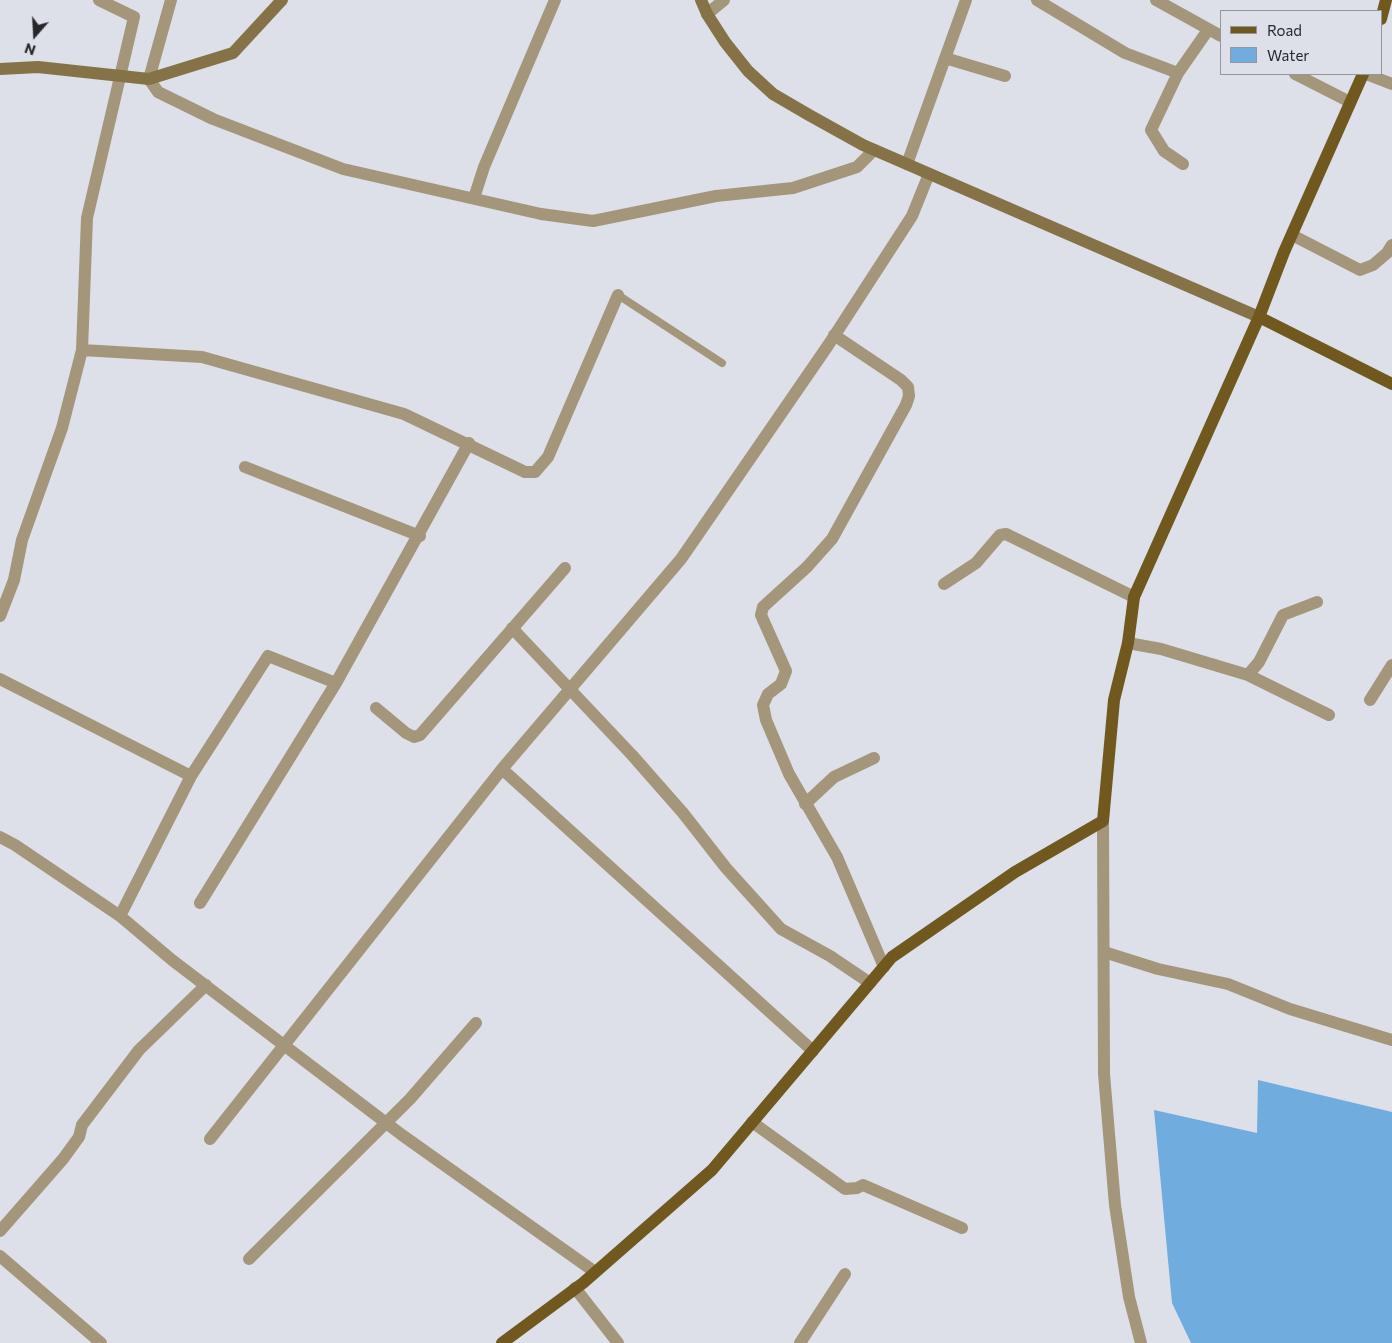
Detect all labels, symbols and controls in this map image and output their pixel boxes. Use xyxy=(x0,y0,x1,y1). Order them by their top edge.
north arrow xyxy=(10,10,60,60)
legend xyxy=(1220,10,1382,75)
text: Road xyxy=(1267,21,1302,39)
text: N xyxy=(22,40,38,59)
text: Water xyxy=(1267,46,1309,64)

